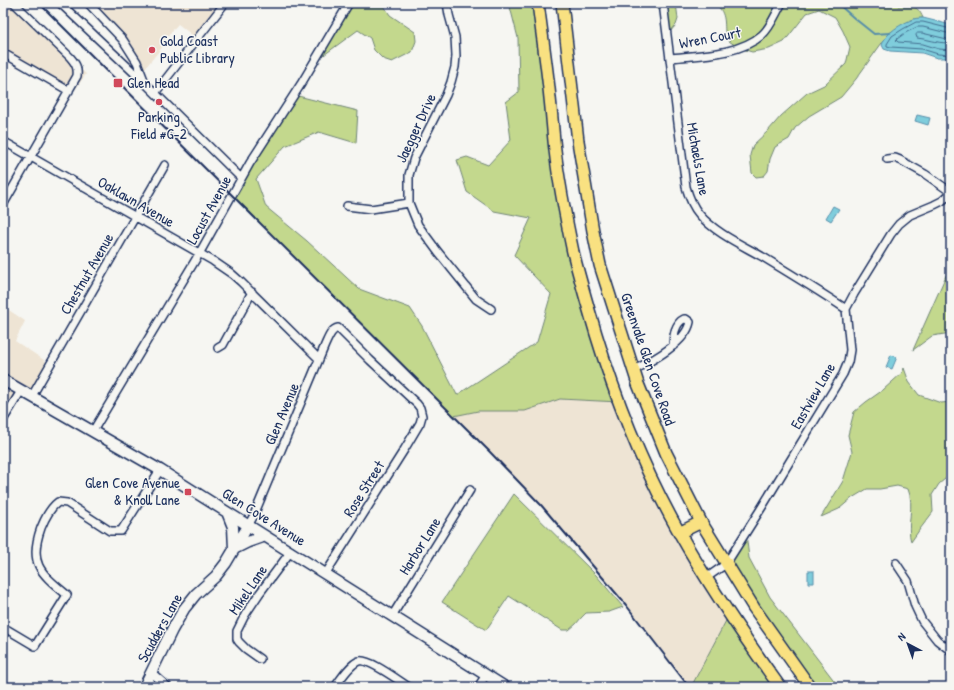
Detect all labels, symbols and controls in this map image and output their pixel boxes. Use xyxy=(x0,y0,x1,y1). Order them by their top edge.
street label: Wren Court xyxy=(677,21,743,54)
place label: Gold Coast Public Library xyxy=(160,30,235,68)
marker: Gold Coast Public Library xyxy=(147,45,157,55)
place label: Glen Head xyxy=(127,72,179,93)
marker: Glen Head xyxy=(112,77,124,89)
street label: Jaegger Drive xyxy=(390,90,441,166)
marker: Parking Field #G-2 xyxy=(154,97,164,107)
place label: Parking Field #G-2 xyxy=(130,106,187,144)
street label: Michaels Lane xyxy=(682,121,715,197)
street label: Oaklawn Avenue xyxy=(94,171,179,232)
street label: Locust Avenue xyxy=(181,171,236,248)
street label: Chestnut Avenue xyxy=(55,229,118,318)
street label: Greenvale Glen Cove Road xyxy=(616,290,681,428)
street label: Eastview Lane xyxy=(785,359,840,433)
street label: Glen Avenue xyxy=(259,380,304,448)
street label: Rose Street xyxy=(338,456,390,521)
place label: Glen Cove Avenue & Knoll Lane xyxy=(85,472,180,510)
street label: Glen Cove Avenue xyxy=(218,482,310,551)
marker: Glen Cove Avenue & Knoll Lane xyxy=(183,487,193,497)
street label: Harbor Lane xyxy=(394,513,446,579)
street label: Mikel Lane xyxy=(223,561,272,619)
street label: Scudders Lane xyxy=(132,590,187,666)
north arrow xyxy=(888,624,928,664)
text: N xyxy=(895,629,908,644)

